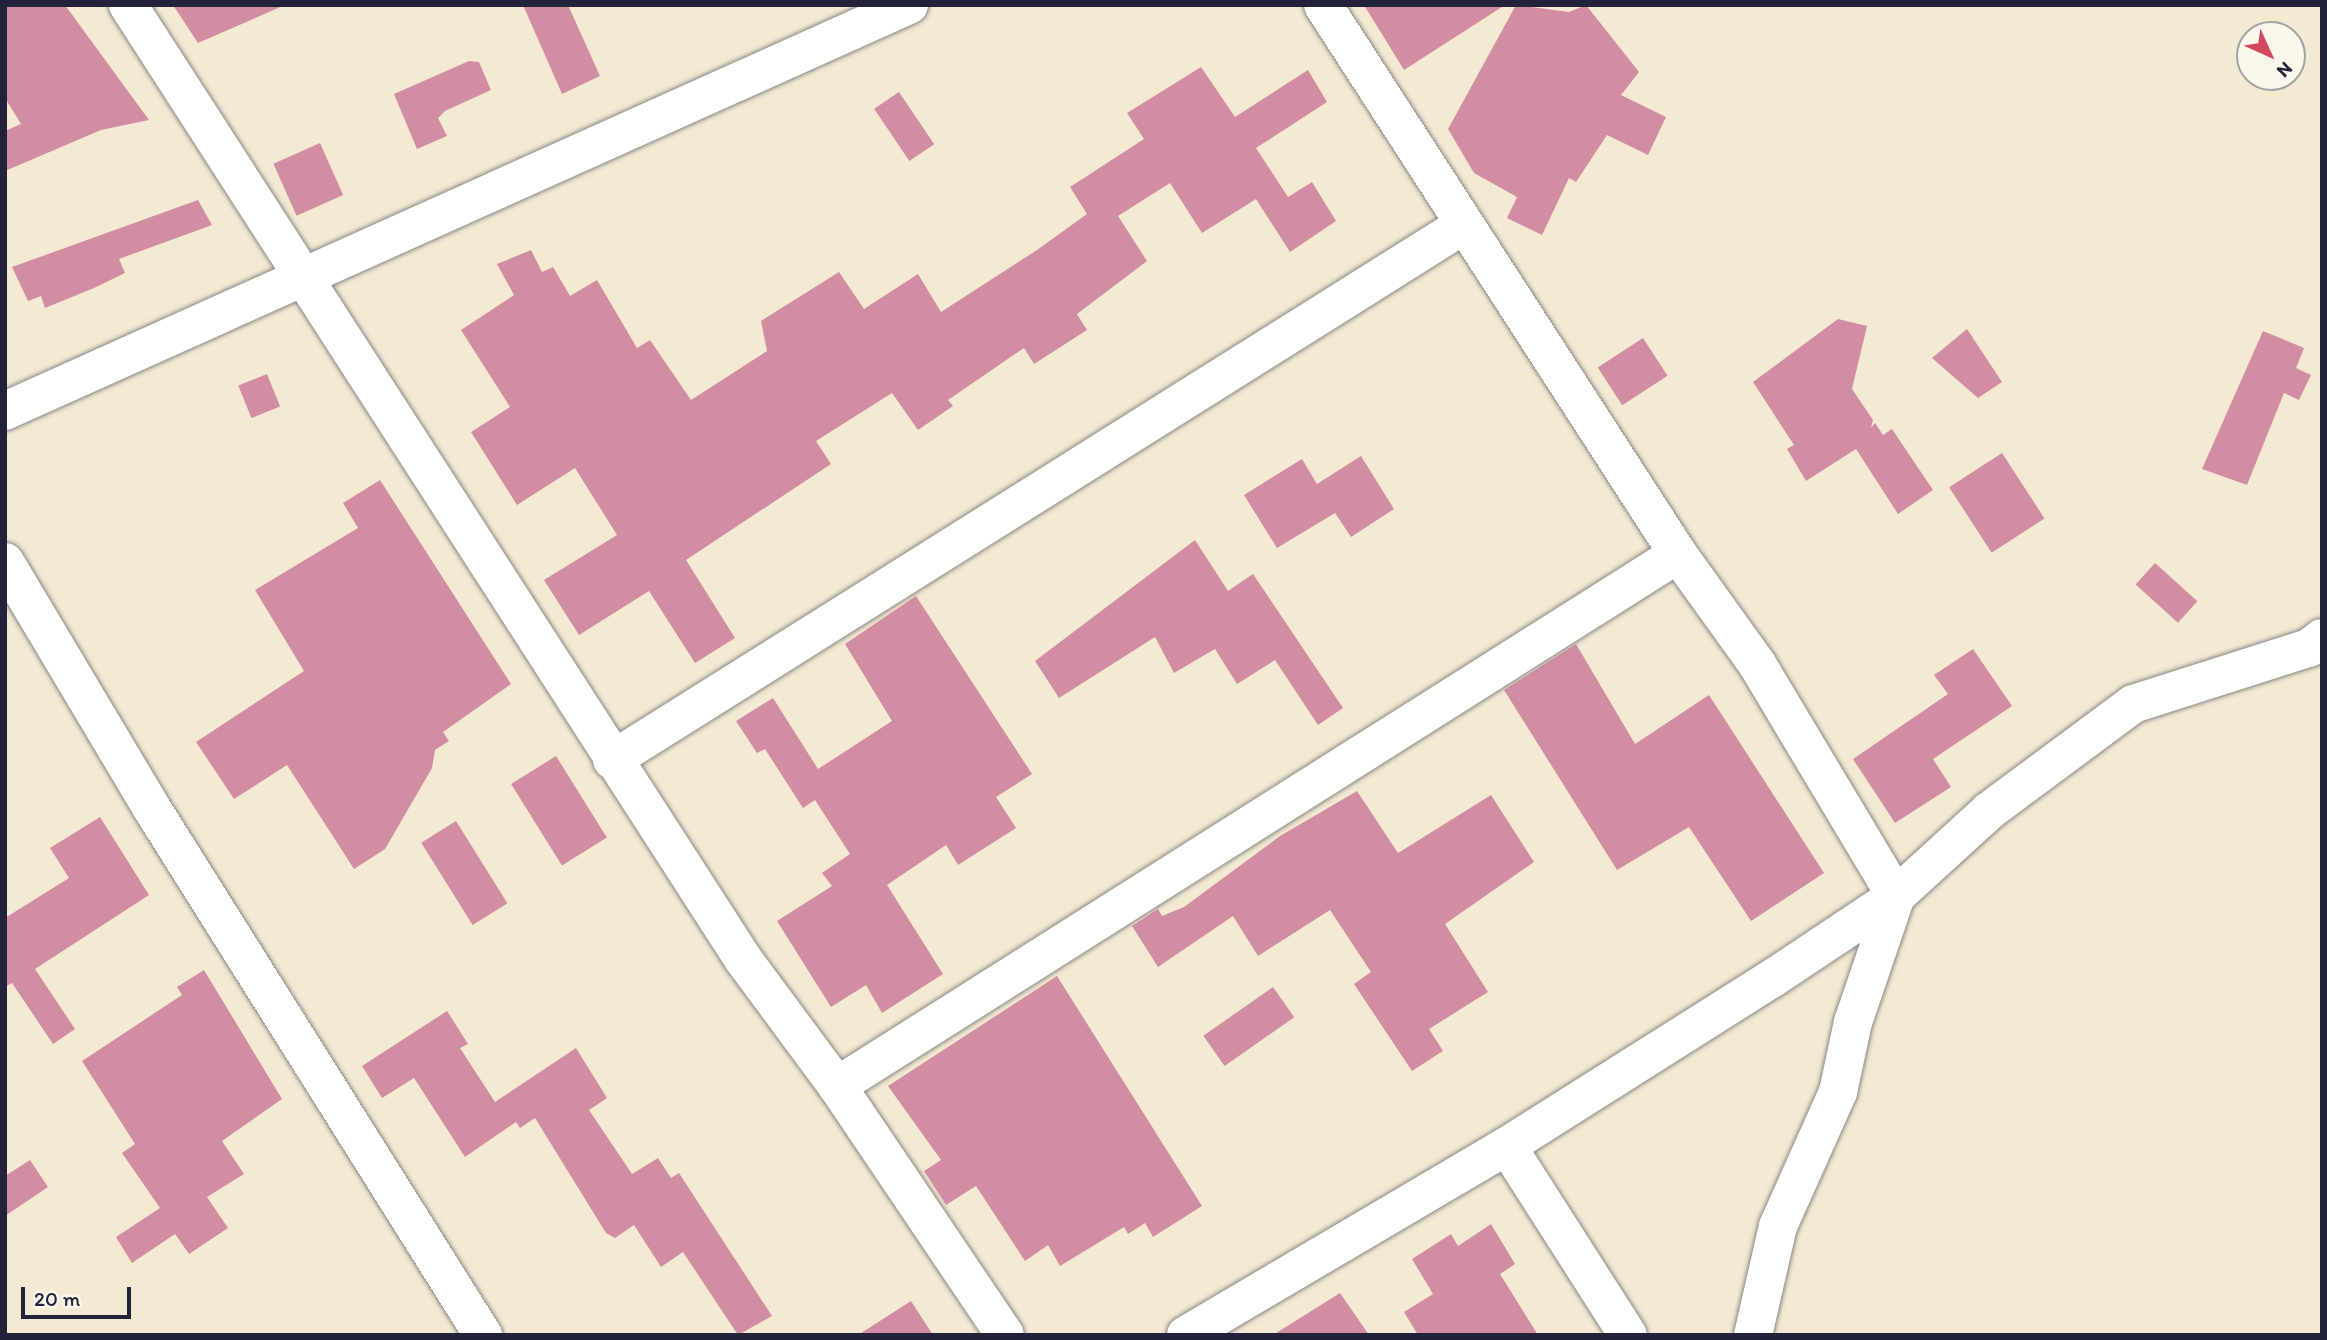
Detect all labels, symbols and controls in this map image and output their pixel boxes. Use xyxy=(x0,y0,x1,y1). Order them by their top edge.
north arrow xyxy=(2236,21,2306,91)
text: N xyxy=(2272,57,2297,82)
scale bar xyxy=(24,1274,135,1318)
text: 20 m xyxy=(34,1286,80,1311)

